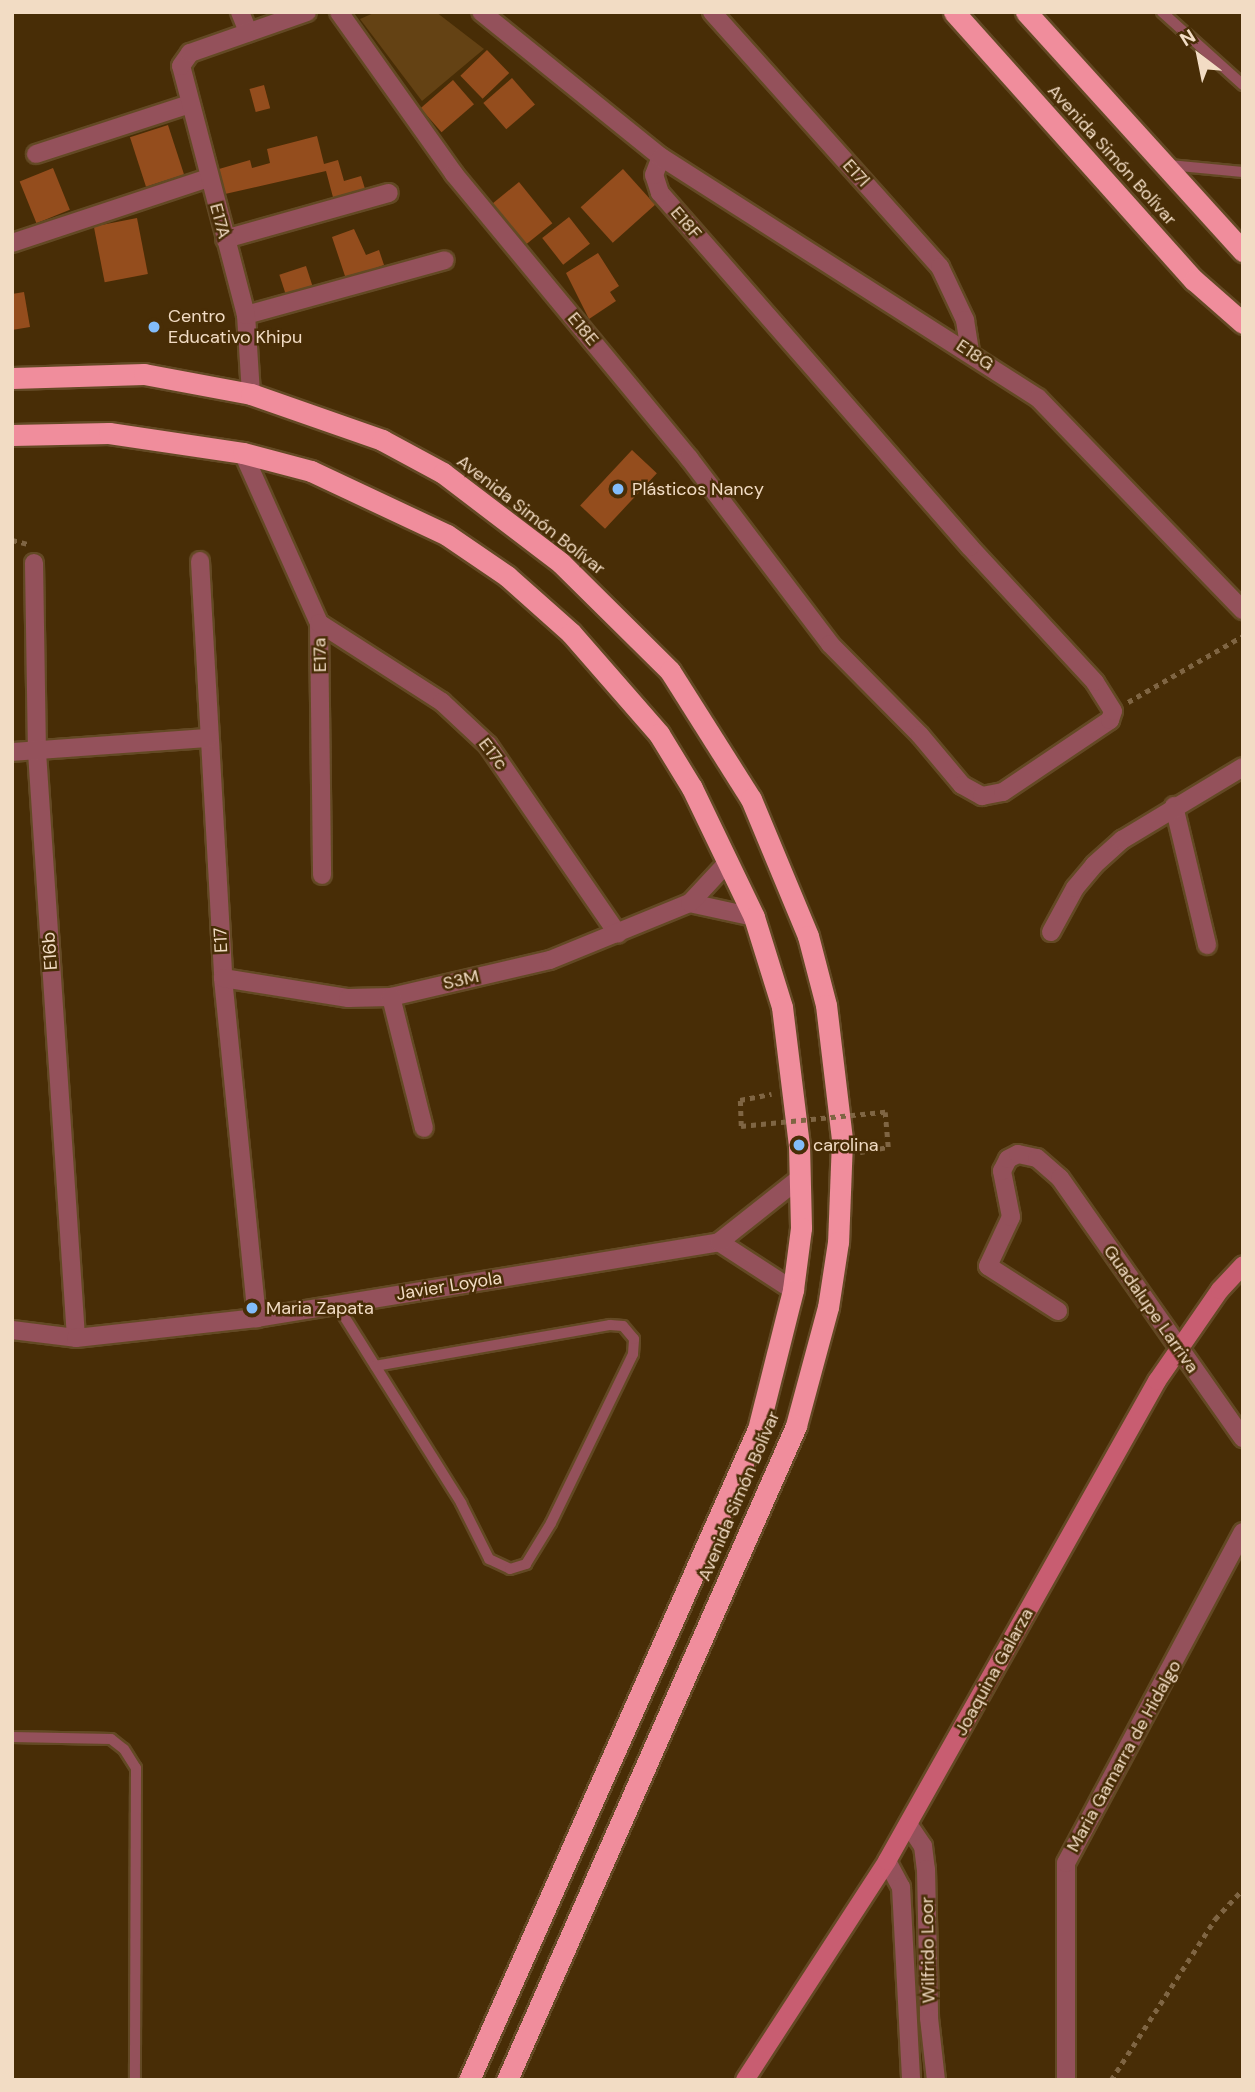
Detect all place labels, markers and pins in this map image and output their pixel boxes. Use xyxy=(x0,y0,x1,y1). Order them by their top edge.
place label: Centro Educativo Khipu xyxy=(168,306,302,348)
marker: Centro Educativo Khipu xyxy=(146,319,162,335)
place label: Plásticos Nancy xyxy=(632,478,764,500)
marker: Plásticos Nancy xyxy=(610,481,626,497)
place label: carolina xyxy=(813,1134,879,1156)
marker: carolina xyxy=(791,1137,807,1153)
place label: Maria Zapata xyxy=(266,1297,374,1319)
marker: Maria Zapata xyxy=(244,1300,260,1316)

